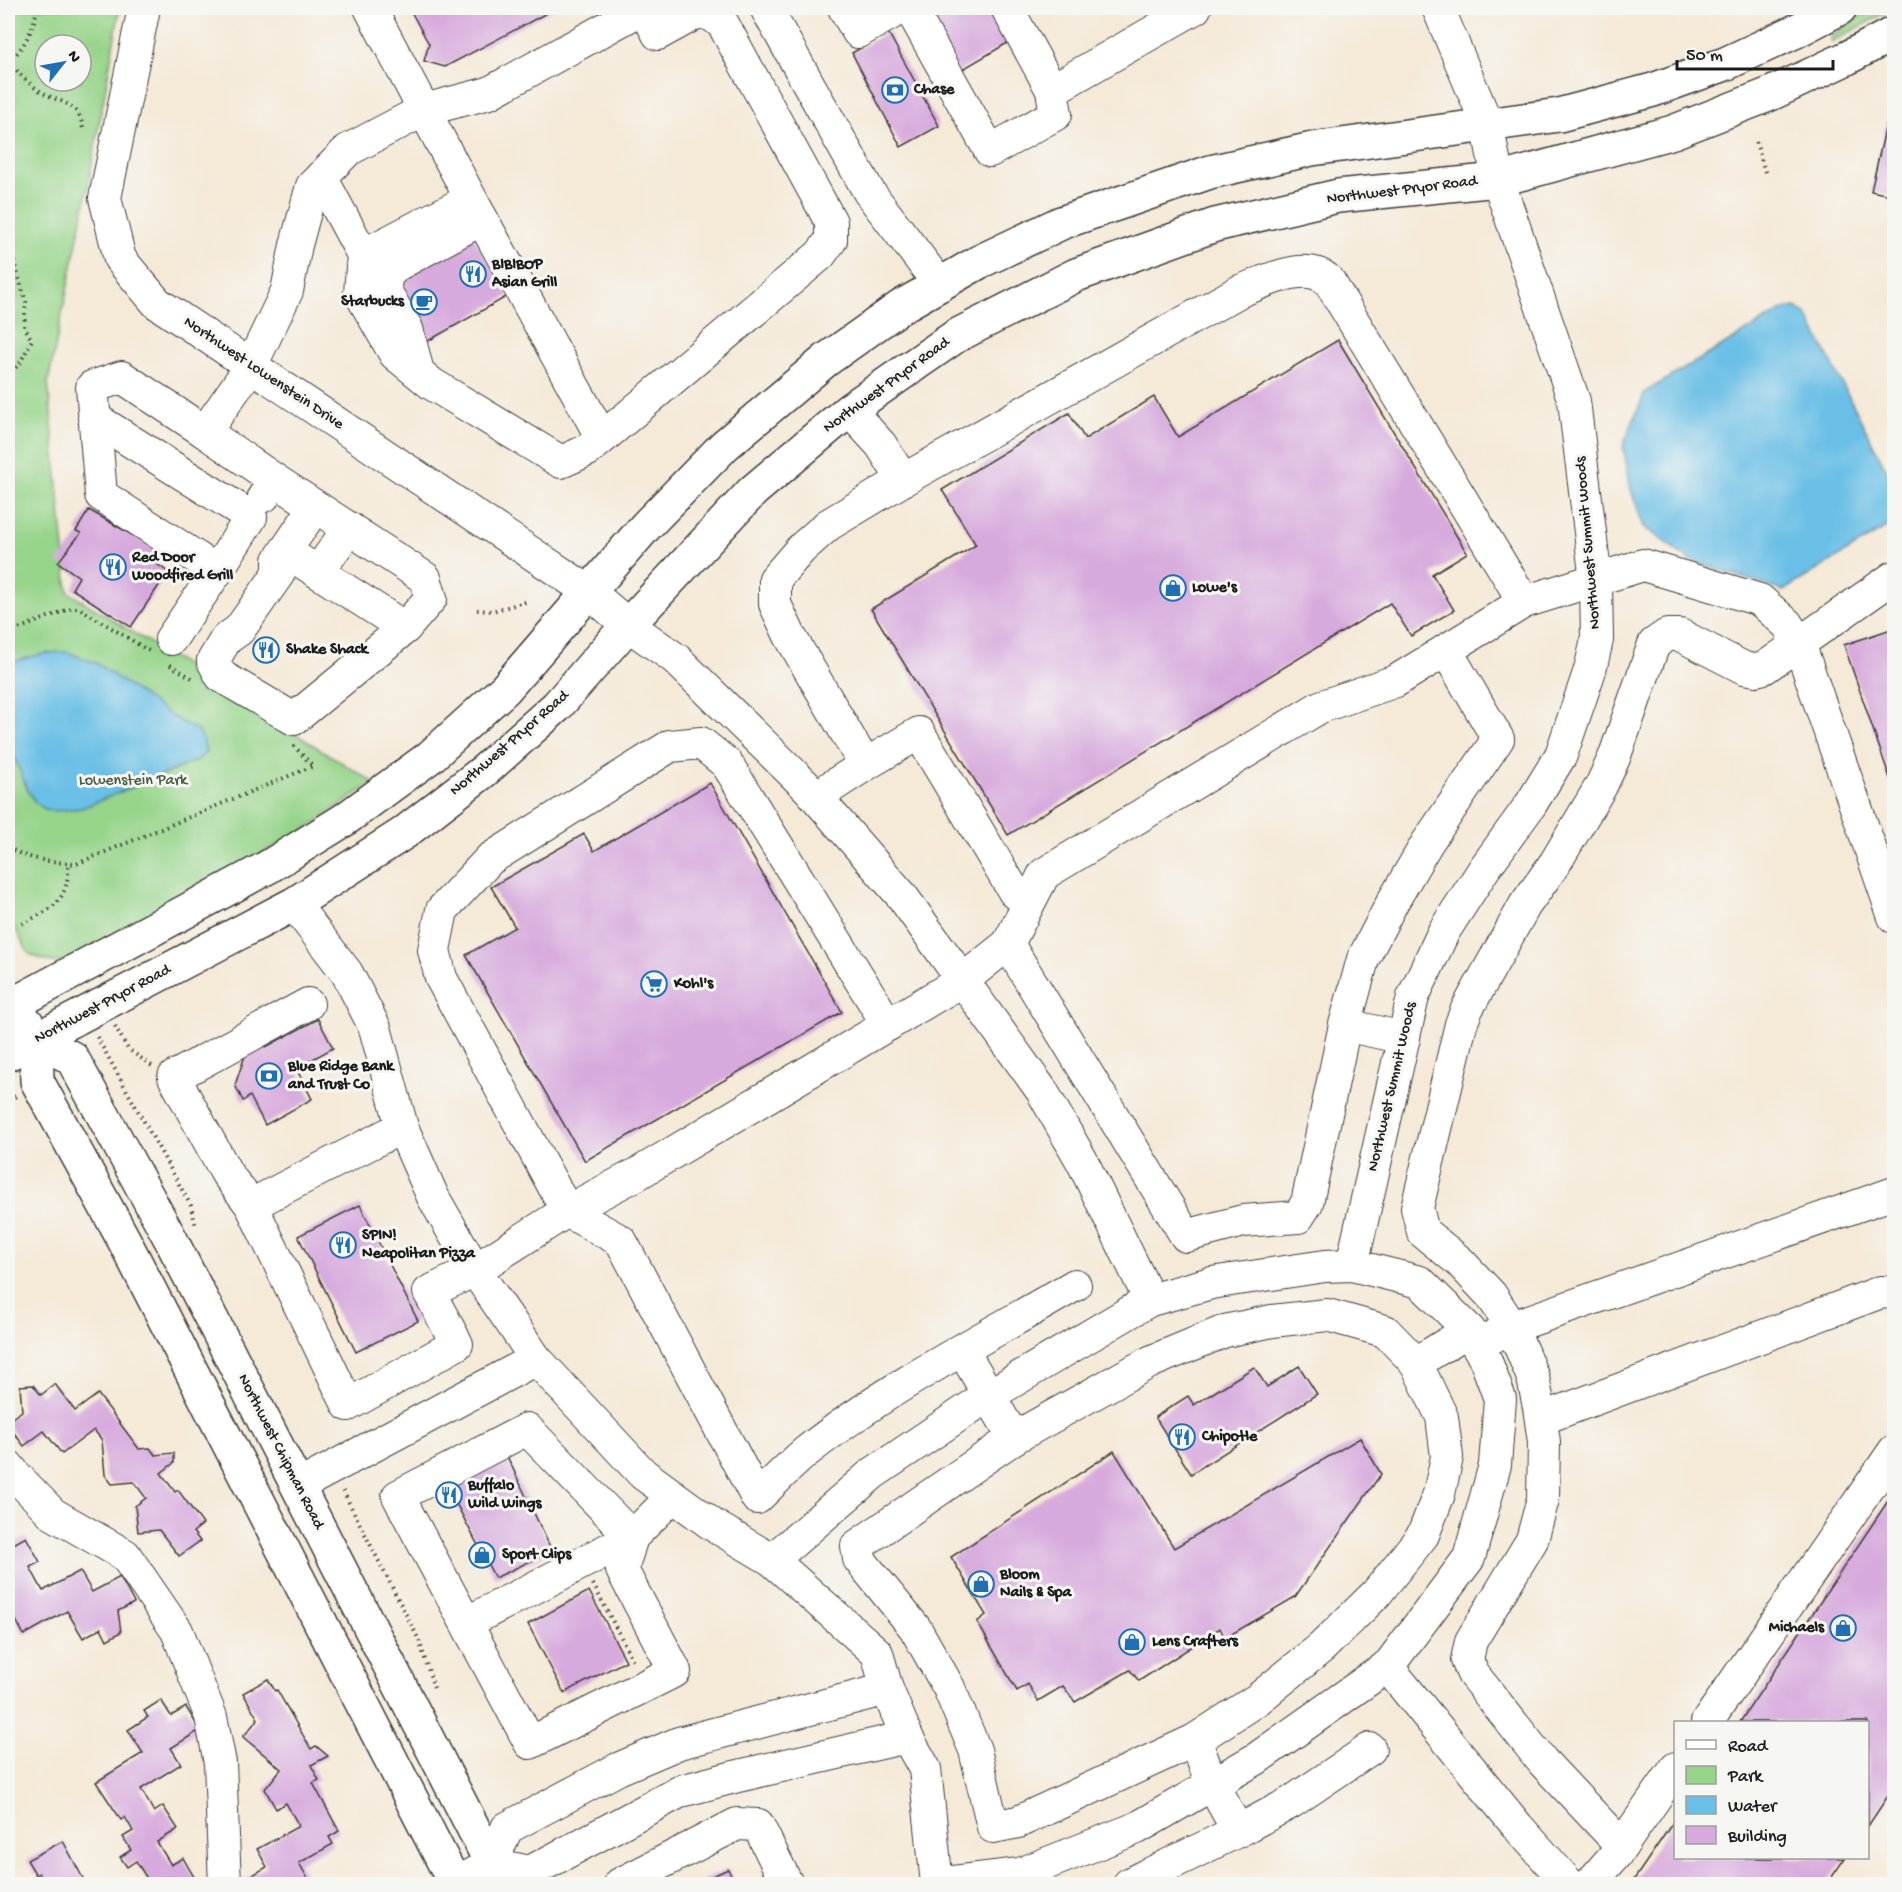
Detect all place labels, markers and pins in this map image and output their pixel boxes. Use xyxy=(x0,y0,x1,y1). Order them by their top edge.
bank icon: Chase xyxy=(880,75,910,105)
place label: Chase xyxy=(913,81,955,100)
place label: BIBIBOP Asian Grill xyxy=(491,256,558,293)
restaurant icon: BIBIBOP Asian Grill xyxy=(458,259,488,289)
cafe icon: Starbucks xyxy=(409,287,439,317)
place label: Starbucks xyxy=(341,293,405,312)
place label: Red Door Woodfired Grill xyxy=(131,549,234,586)
restaurant icon: Red Door Woodfired Grill xyxy=(98,552,128,582)
shop icon: Lowe's xyxy=(1158,573,1188,603)
place label: Lowe's xyxy=(1192,579,1238,598)
restaurant icon: Shake Shack xyxy=(251,635,281,665)
place label: Shake Shack xyxy=(286,641,369,660)
supermarket icon: Kohl's xyxy=(639,969,669,999)
place label: Kohl's xyxy=(673,975,714,994)
place label: Blue Ridge Bank and Trust Co xyxy=(287,1058,395,1095)
bank icon: Blue Ridge Bank and Trust Co xyxy=(254,1061,284,1091)
place label: SPIN! Neapolitan Pizza xyxy=(362,1227,476,1264)
restaurant icon: SPIN! Neapolitan Pizza xyxy=(328,1230,358,1260)
restaurant icon: Chipotle xyxy=(1167,1422,1197,1452)
place label: Chipotle xyxy=(1201,1428,1258,1447)
place label: Buffalo Wild Wings xyxy=(467,1476,543,1514)
restaurant icon: Buffalo Wild Wings xyxy=(434,1480,464,1510)
shop icon: Sport Clips xyxy=(467,1540,497,1570)
place label: Sport Clips xyxy=(502,1546,572,1565)
place label: Bloom Nails & Spa xyxy=(999,1566,1072,1603)
shop icon: Bloom Nails & Spa xyxy=(966,1569,996,1599)
shop icon: Michaels xyxy=(1828,1613,1858,1643)
place label: Michaels xyxy=(1769,1619,1825,1638)
shop icon: Lens Crafters xyxy=(1117,1627,1147,1657)
place label: Lens Crafters xyxy=(1152,1632,1239,1652)

